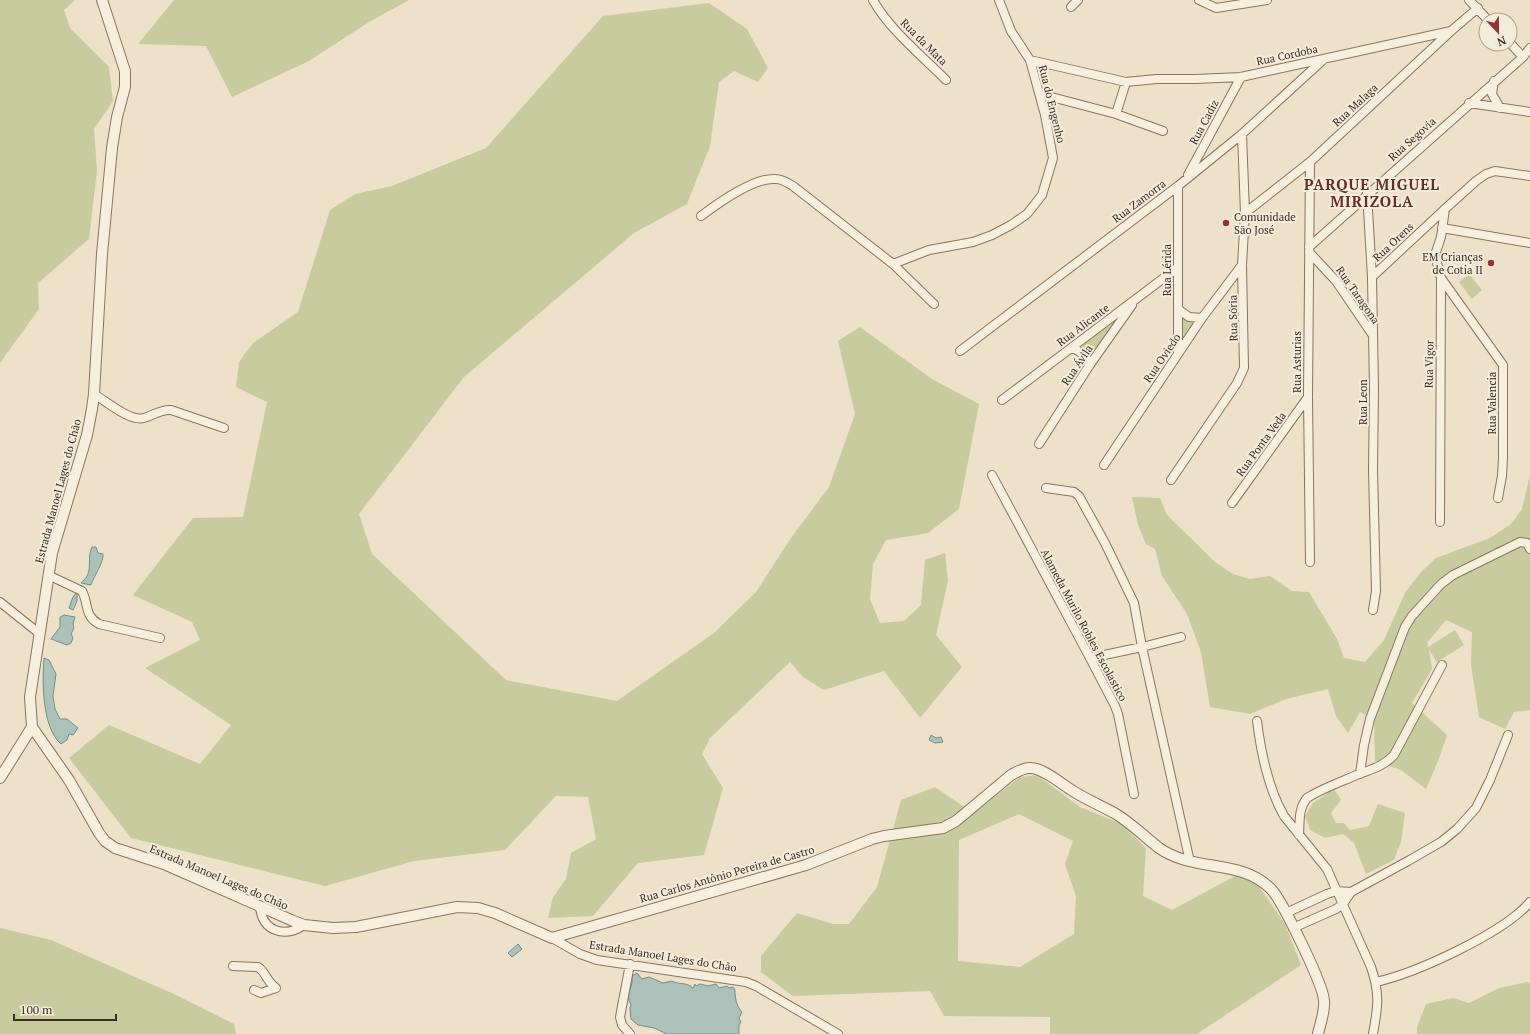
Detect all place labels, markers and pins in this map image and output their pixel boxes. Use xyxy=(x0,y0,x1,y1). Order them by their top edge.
place label: Comunidade São José xyxy=(1234,210,1296,237)
marker: Comunidade São José xyxy=(1221,218,1231,228)
place label: EM Crianças de Cotia II xyxy=(1422,250,1483,277)
marker: EM Crianças de Cotia II xyxy=(1486,258,1496,268)

